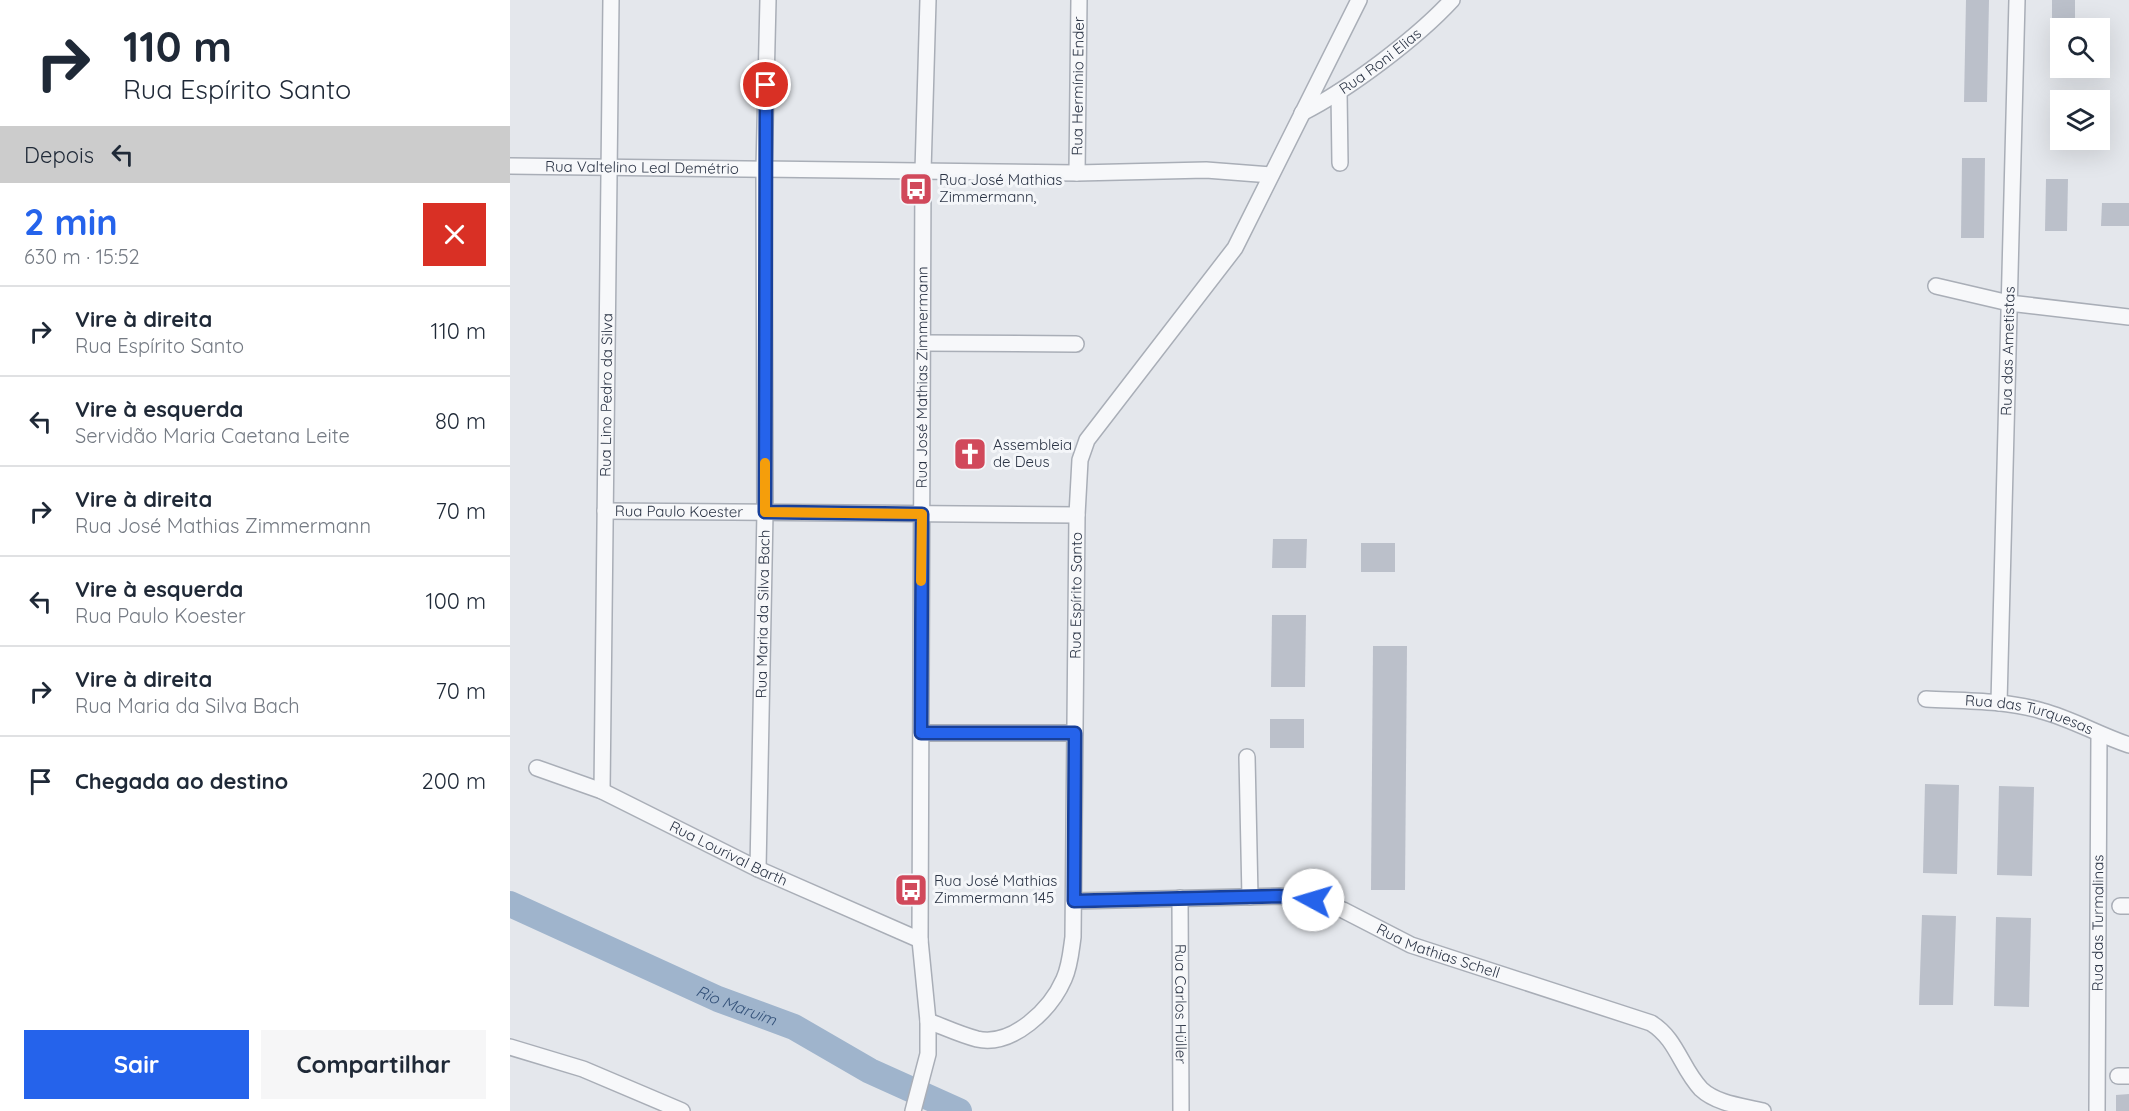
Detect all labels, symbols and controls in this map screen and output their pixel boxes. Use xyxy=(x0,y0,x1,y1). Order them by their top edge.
street label: Rua Hermínio Ender xyxy=(1067,16,1088,156)
map controls xyxy=(2050,18,2110,150)
button: search xyxy=(2050,18,2110,78)
text: 110 m xyxy=(123,20,232,73)
icon: right xyxy=(24,24,102,102)
street label: Rua Roni Elias xyxy=(1335,24,1425,98)
pin xyxy=(740,59,791,110)
icon: arrive xyxy=(749,68,782,101)
text: Rua Espírito Santo xyxy=(123,72,351,106)
button: layers xyxy=(2050,90,2110,150)
icon: left xyxy=(106,138,139,171)
text: Depois xyxy=(24,141,94,169)
street label: Rua Valtelino Leal Demétrio xyxy=(545,156,739,178)
place label: Rua José Mathias Zimmermann, xyxy=(939,170,1062,206)
bus stop icon: Rua José Mathias Zimmermann, xyxy=(898,171,934,207)
text: 2 min xyxy=(24,199,118,244)
button: close xyxy=(423,203,486,266)
text: 630 m · 15:52 xyxy=(24,244,140,269)
street label: Rua José Mathias Zimmermann xyxy=(912,266,932,488)
street label: Rua das Ametistas xyxy=(1996,286,2019,416)
text: Vire à direita xyxy=(75,305,212,333)
street label: Rua Lino Pedro da Silva xyxy=(596,313,616,477)
icon: right xyxy=(24,315,57,348)
text: 110 m xyxy=(431,317,486,345)
text: Rua Espírito Santo xyxy=(75,333,244,358)
text: Vire à esquerda xyxy=(75,395,243,423)
icon: left xyxy=(24,405,57,438)
text: 80 m xyxy=(435,407,486,435)
text: Servidão Maria Caetana Leite xyxy=(75,423,350,448)
place label: Assembleia de Deus xyxy=(993,435,1072,471)
church icon: Assembleia de Deus xyxy=(952,436,988,472)
text: Vire à direita xyxy=(75,485,212,513)
icon: right xyxy=(24,495,57,528)
text: 70 m xyxy=(436,497,486,525)
street label: Rua Paulo Koester xyxy=(615,501,743,521)
text: Rua José Mathias Zimmermann xyxy=(75,513,371,538)
street label: Rua Maria da Silva Bach xyxy=(751,530,774,699)
street label: Rua Espírito Santo xyxy=(1066,532,1086,659)
text: Vire à esquerda xyxy=(75,575,243,603)
icon: left xyxy=(24,585,57,618)
text: 100 m xyxy=(426,587,486,615)
text: Rua Paulo Koester xyxy=(75,603,246,628)
text: Vire à direita xyxy=(75,665,212,693)
icon: right xyxy=(24,675,57,708)
text: 70 m xyxy=(436,677,486,705)
street label: Rua das Turquesas xyxy=(1965,691,2096,738)
text: Rua Maria da Silva Bach xyxy=(75,693,300,718)
icon: arrive xyxy=(24,765,57,798)
text: Chegada ao destino xyxy=(75,767,288,795)
text: 200 m xyxy=(422,767,486,795)
street label: Rua Lourival Barth xyxy=(666,816,791,890)
street label: Rua das Turmalinas xyxy=(2088,855,2107,991)
position arrow xyxy=(1281,868,1345,932)
place label: Rua José Mathias Zimmermann 145 xyxy=(934,871,1057,907)
bus stop icon: Rua José Mathias Zimmermann 145 xyxy=(893,872,929,908)
street label: Rua Mathias Schell xyxy=(1373,919,1502,982)
street label: Rua Carlos Hüller xyxy=(1171,944,1191,1064)
water label: Rio Maruim xyxy=(693,980,780,1030)
button: Sair xyxy=(24,1030,249,1099)
button: Compartilhar xyxy=(261,1030,486,1099)

